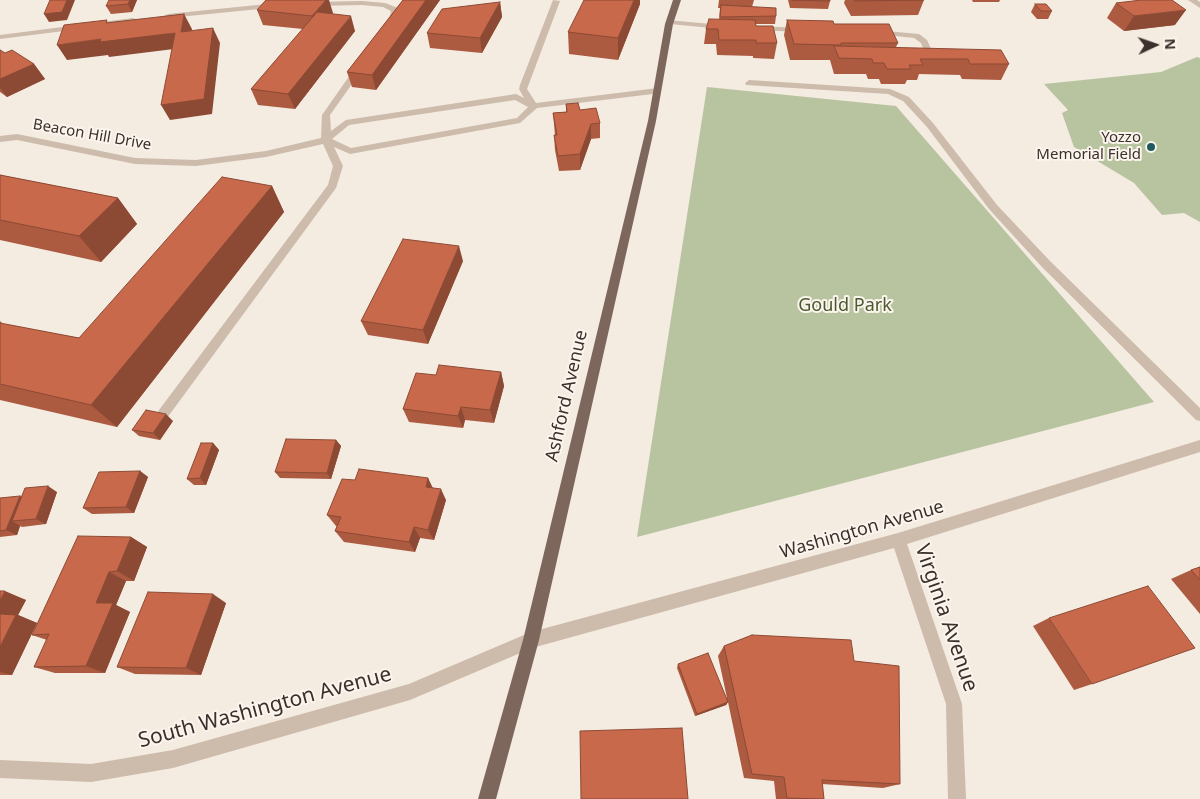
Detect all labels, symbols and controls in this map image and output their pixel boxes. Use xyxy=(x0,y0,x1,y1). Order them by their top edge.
north arrow xyxy=(1130,20,1180,70)
text: N xyxy=(1161,38,1180,50)
street label: Beacon Hill Drive xyxy=(31,116,153,154)
place label: Yozzo Memorial Field xyxy=(1036,129,1141,164)
marker: Yozzo Memorial Field xyxy=(1145,141,1157,153)
park label: Gould Park xyxy=(798,295,892,317)
street label: Ashford Avenue xyxy=(541,328,593,464)
street label: Washington Avenue xyxy=(778,496,946,564)
street label: Virginia Avenue xyxy=(909,541,983,695)
street label: South Washington Avenue xyxy=(136,662,394,754)

